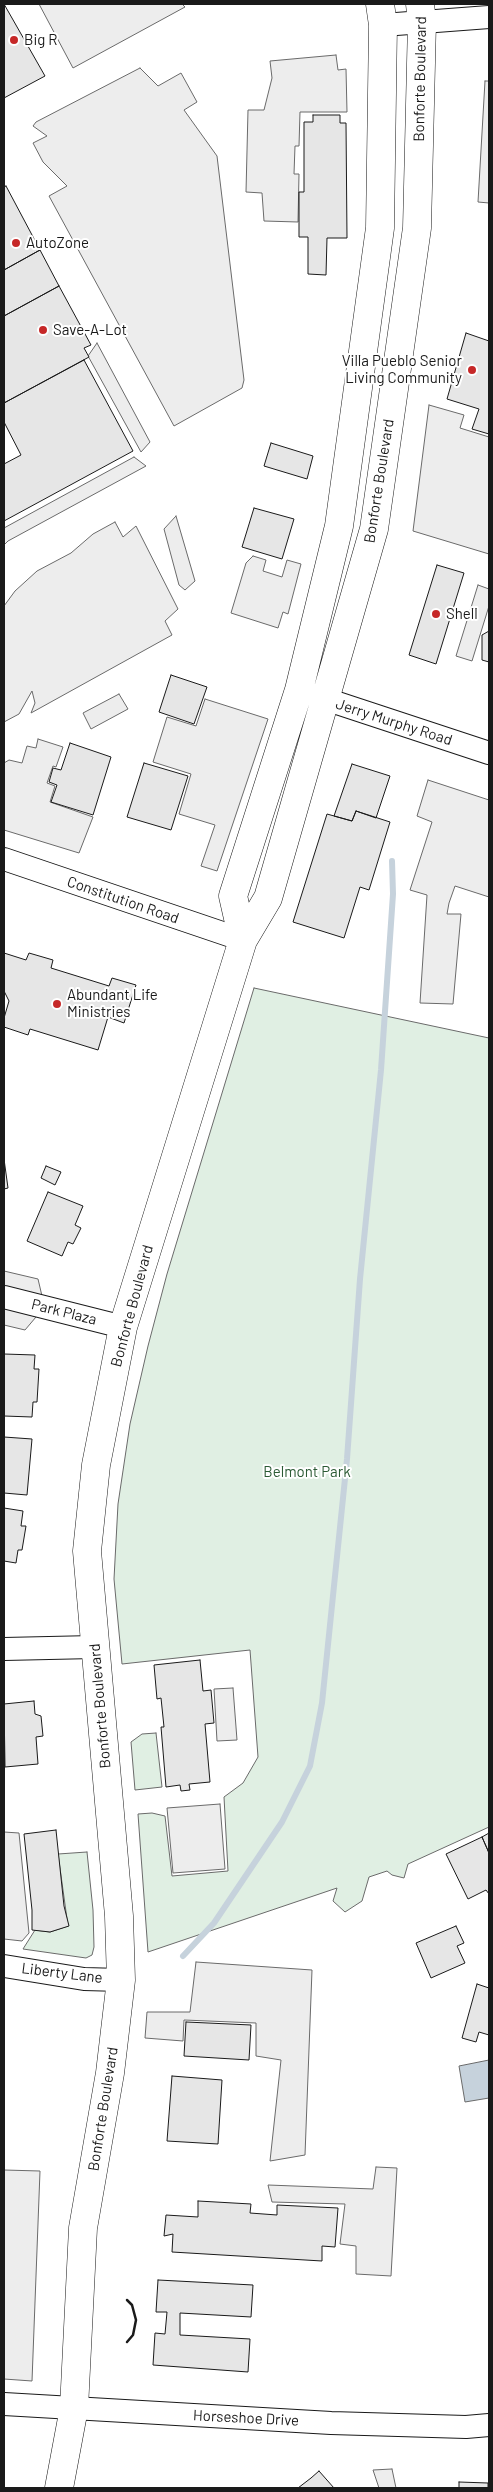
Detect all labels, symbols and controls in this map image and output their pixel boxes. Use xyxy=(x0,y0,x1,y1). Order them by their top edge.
street label: Bonforte Boulevard xyxy=(410,16,430,142)
place label: Big R xyxy=(24,31,57,49)
marker: Big R xyxy=(8,34,20,46)
place label: AutoZone xyxy=(26,234,89,252)
marker: AutoZone xyxy=(10,237,22,249)
place label: Save-A-Lot xyxy=(53,321,127,339)
marker: Save-A-Lot xyxy=(37,324,49,336)
place label: Villa Pueblo Senior Living Community xyxy=(342,352,462,387)
marker: Villa Pueblo Senior Living Community xyxy=(466,364,478,376)
street label: Bonforte Boulevard xyxy=(360,418,398,544)
place label: Shell xyxy=(446,605,478,623)
marker: Shell xyxy=(430,608,442,620)
street label: Jerry Murphy Road xyxy=(333,695,455,749)
street label: Constitution Road xyxy=(65,872,181,928)
place label: Abundant Life Ministries xyxy=(67,986,158,1021)
marker: Abundant Life Ministries xyxy=(51,998,63,1010)
street label: Bonforte Boulevard xyxy=(107,1243,157,1369)
street label: Park Plaza xyxy=(29,1295,99,1329)
park label: Belmont Park xyxy=(263,1463,351,1481)
street label: Bonforte Boulevard xyxy=(86,1643,114,1769)
street label: Liberty Lane xyxy=(20,1959,104,1987)
street label: Bonforte Boulevard xyxy=(84,2046,122,2172)
street label: Horseshoe Drive xyxy=(192,2406,300,2430)

